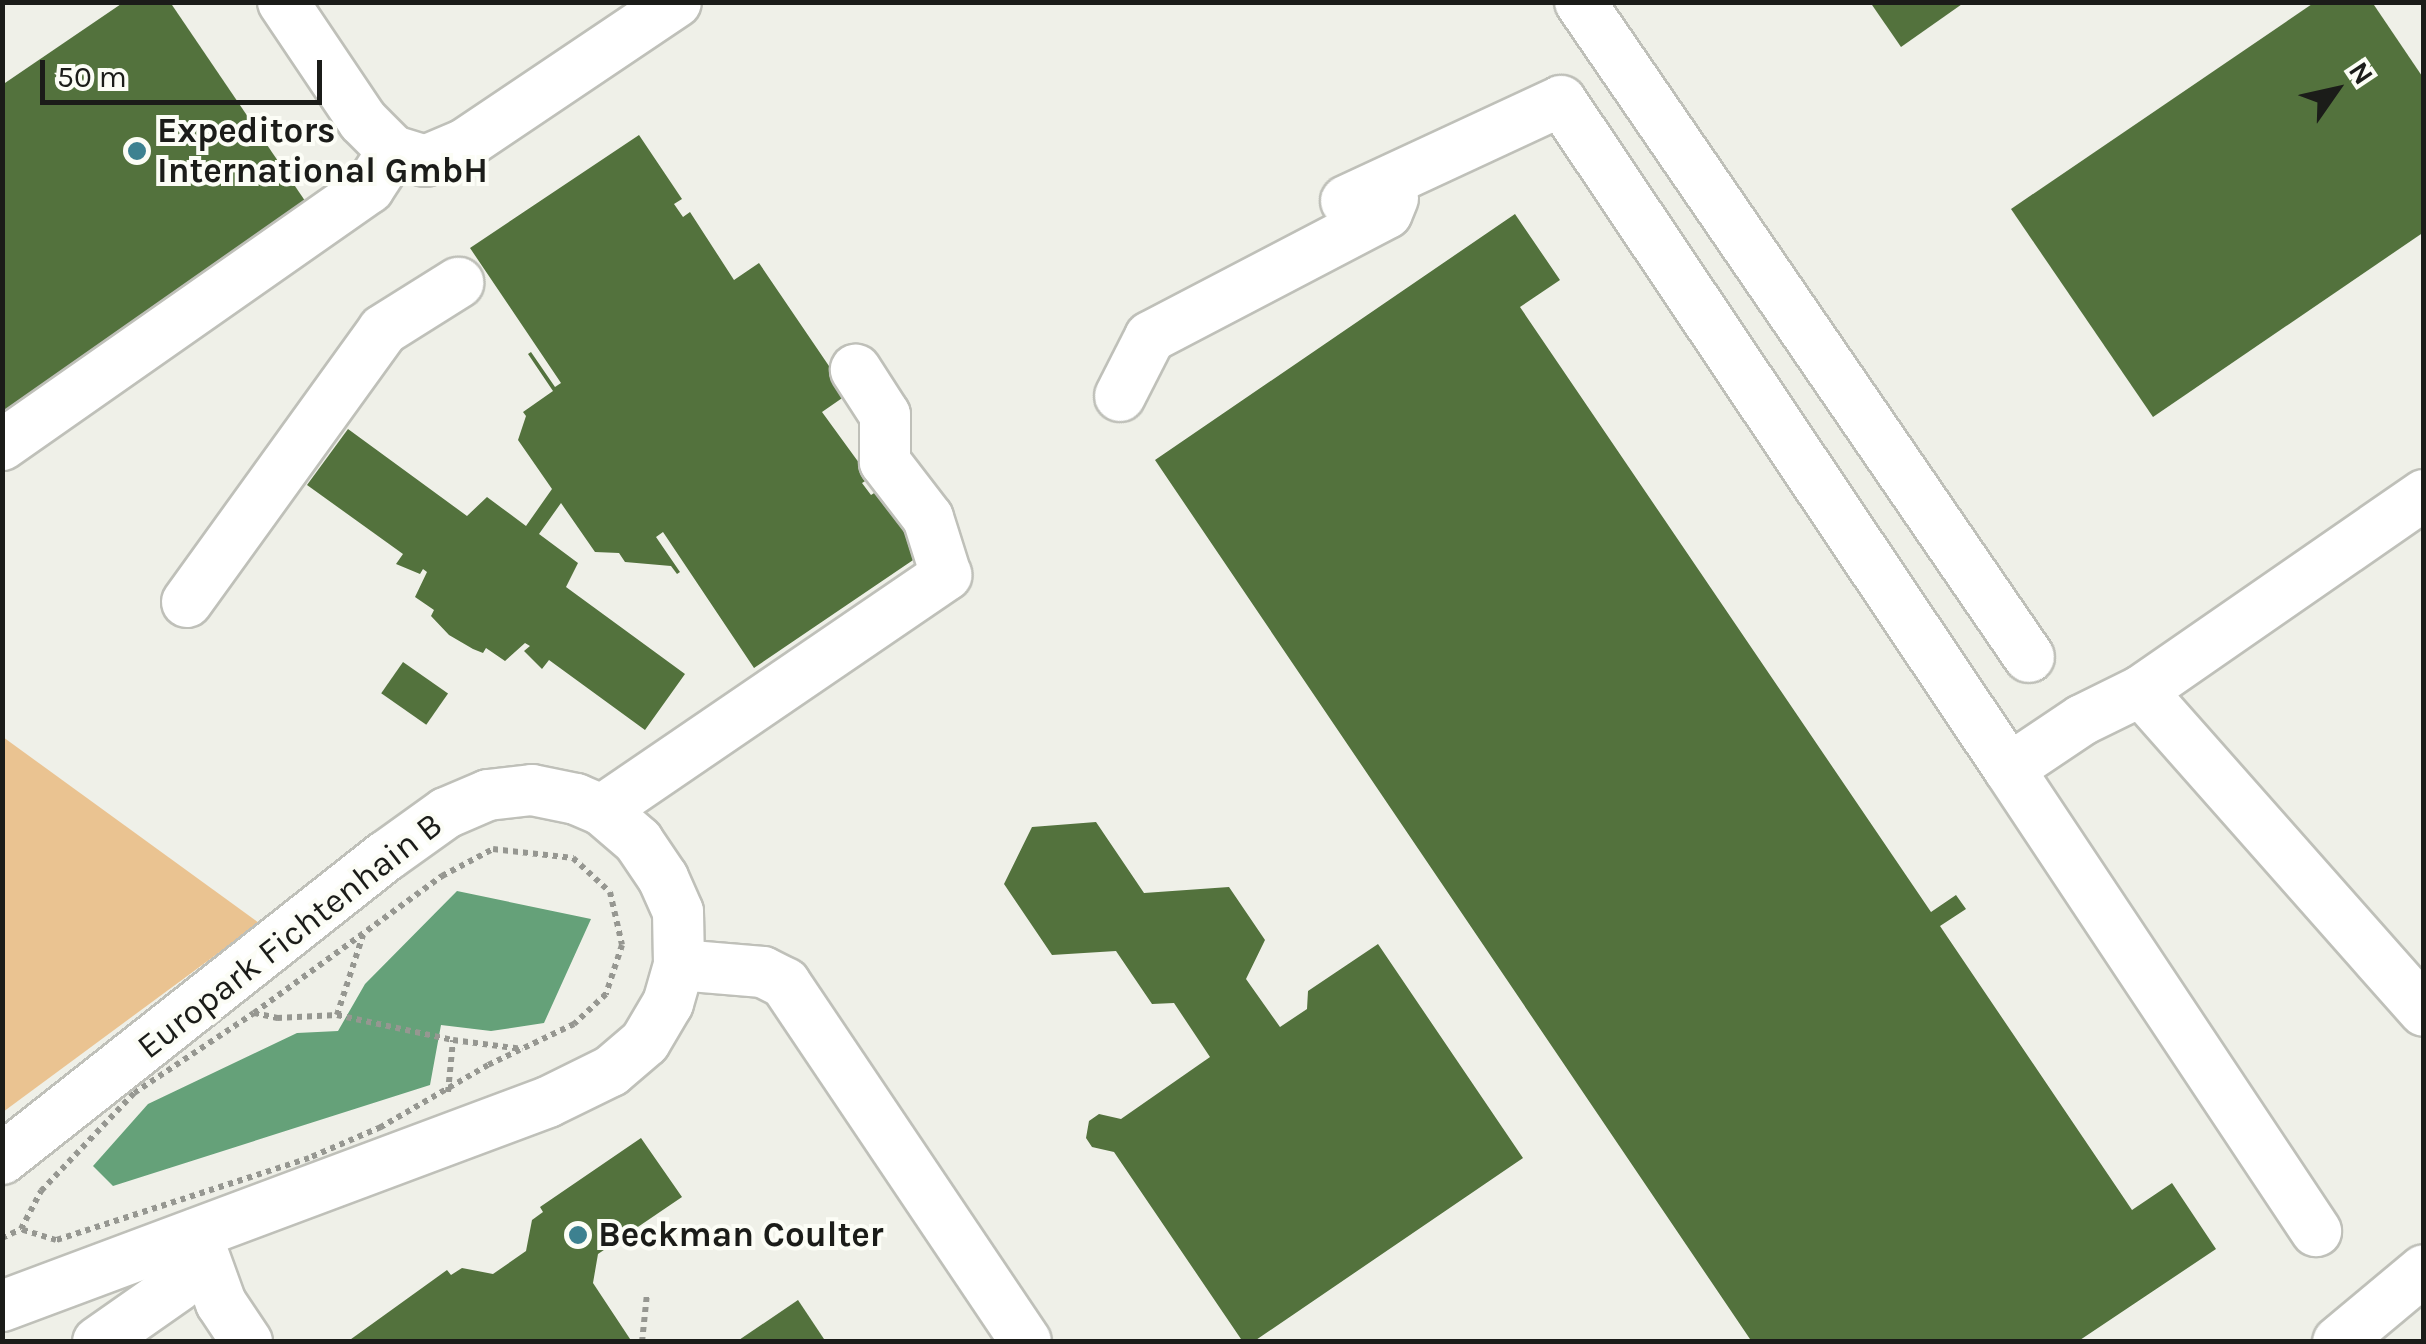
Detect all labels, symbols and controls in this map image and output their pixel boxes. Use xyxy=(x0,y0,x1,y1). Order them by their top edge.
scale bar xyxy=(45,40,328,102)
north arrow xyxy=(2286,40,2386,140)
text: N xyxy=(2342,55,2381,90)
text: 50 m xyxy=(57,59,127,95)
place label: Expeditors International GmbH xyxy=(157,110,488,192)
marker: Expeditors International GmbH xyxy=(126,140,148,162)
street label: Europark Fichtenhain B xyxy=(129,804,451,1068)
place label: Beckman Coulter xyxy=(598,1214,883,1256)
marker: Beckman Coulter xyxy=(567,1224,589,1246)

